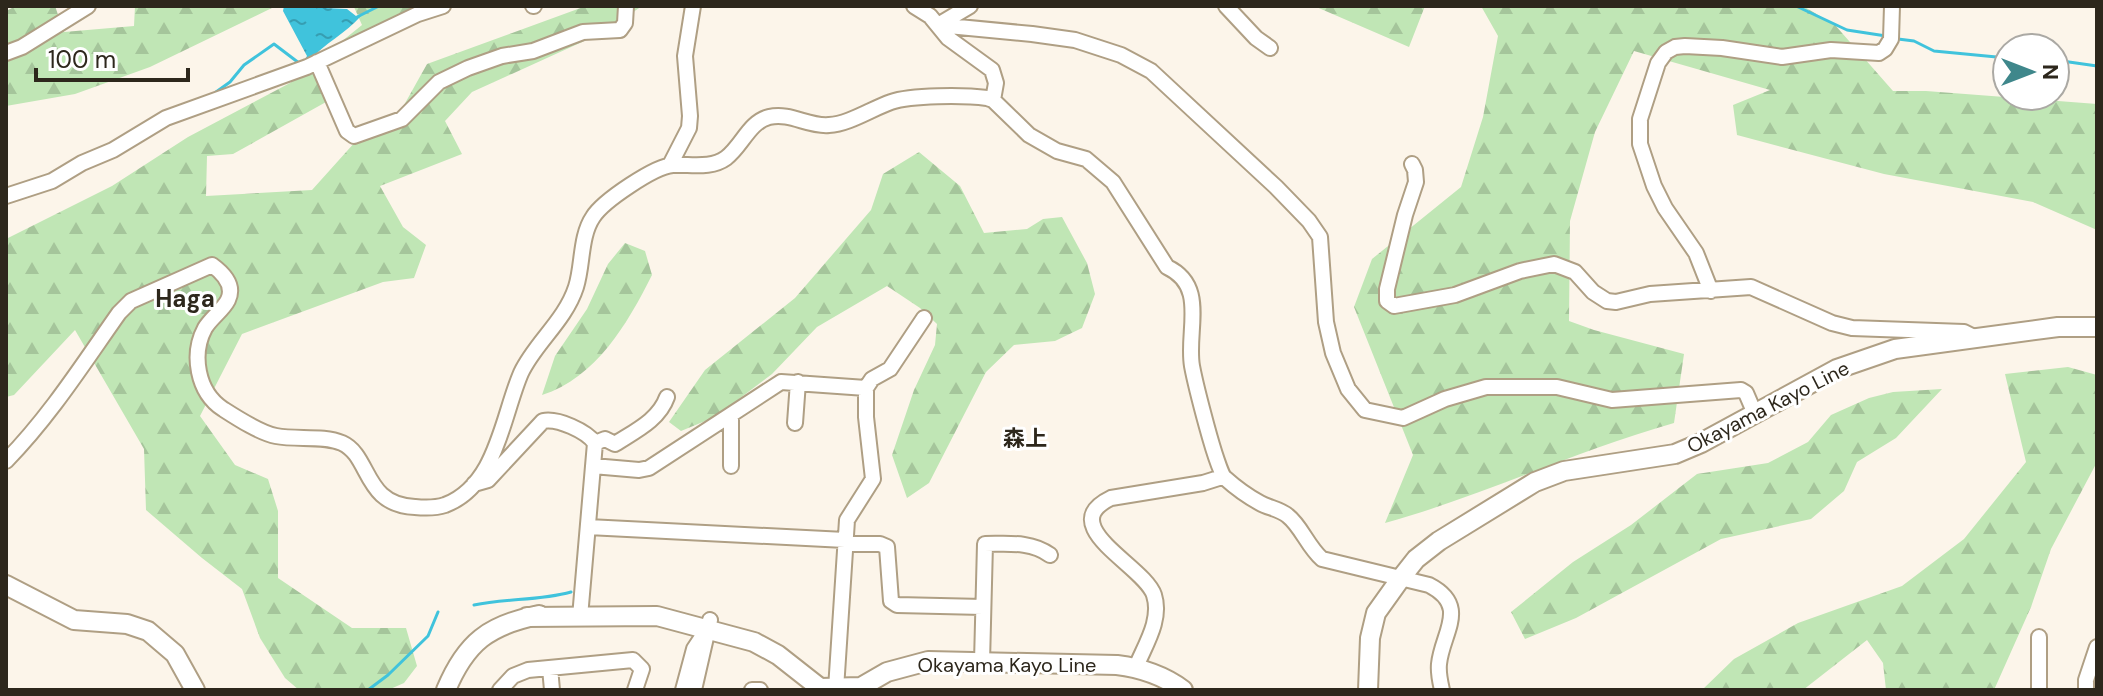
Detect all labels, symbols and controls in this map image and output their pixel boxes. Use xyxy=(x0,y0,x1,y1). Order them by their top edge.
scale bar xyxy=(36,32,188,82)
north arrow xyxy=(1991,32,2071,112)
text: 100 m xyxy=(48,44,116,75)
text: N xyxy=(2036,64,2065,80)
district label: Haga xyxy=(155,283,215,314)
street label: Okayama Kayo Line xyxy=(1682,355,1854,459)
district label: 森上 xyxy=(1003,424,1047,453)
street label: Okayama Kayo Line xyxy=(918,652,1096,678)

